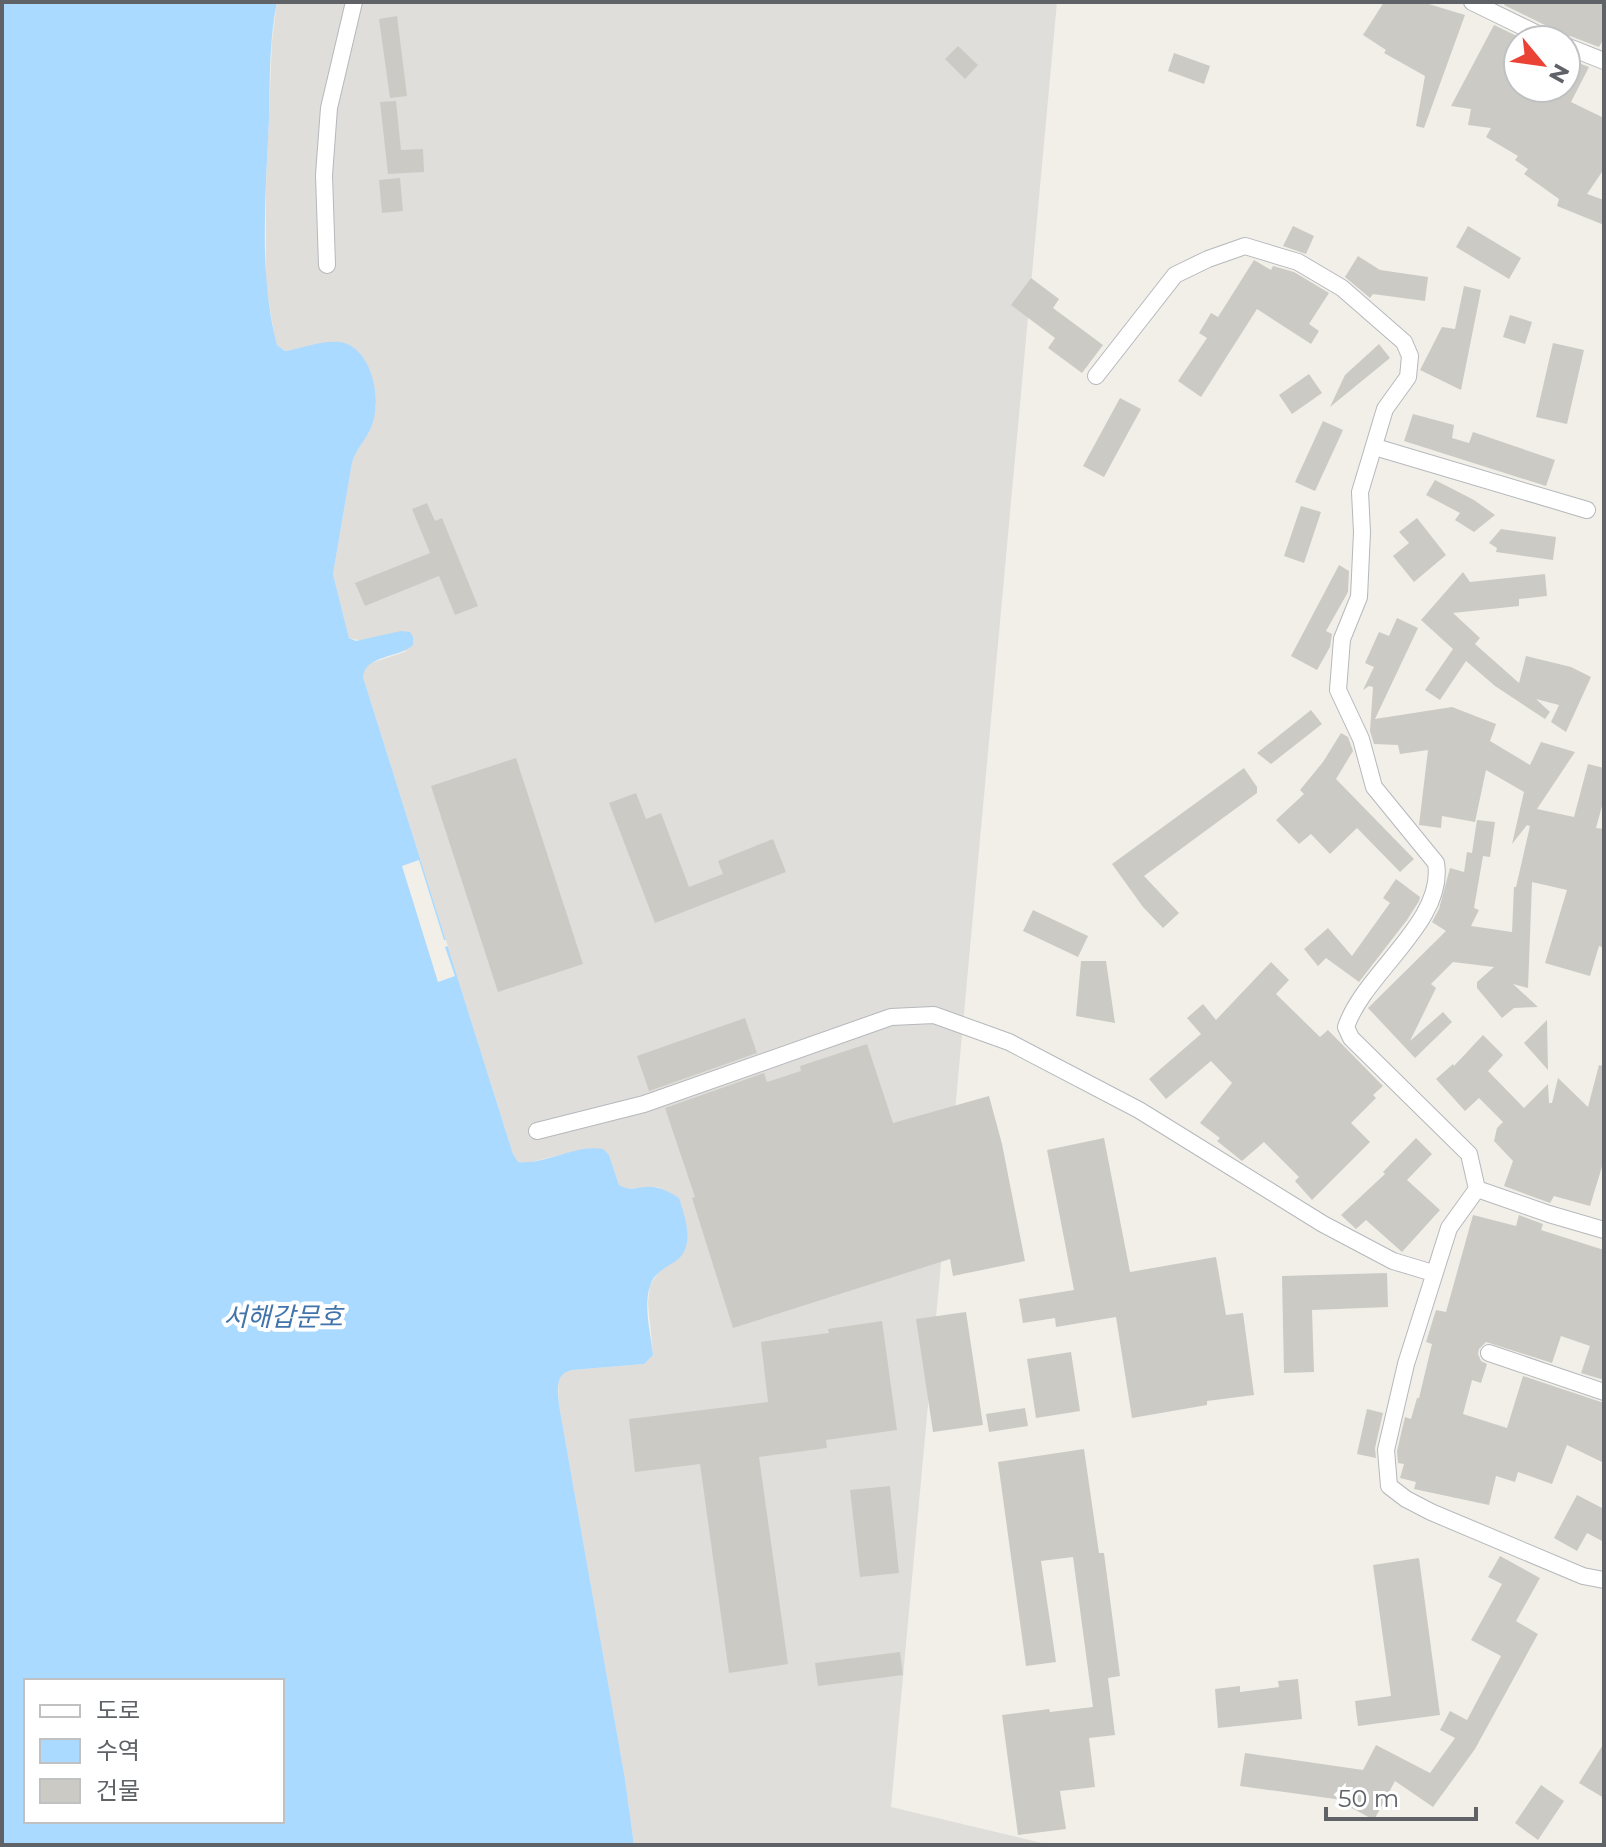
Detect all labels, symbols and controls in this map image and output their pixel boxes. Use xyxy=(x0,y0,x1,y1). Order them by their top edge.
north arrow xyxy=(1502,24,1582,104)
text: N xyxy=(1543,59,1575,88)
water label: 서해갑문호 xyxy=(223,1301,345,1333)
legend xyxy=(24,1679,284,1823)
text: 도로 xyxy=(96,1696,140,1725)
text: 수역 xyxy=(96,1736,140,1765)
scale bar xyxy=(1326,1771,1476,1821)
text: 건물 xyxy=(96,1776,140,1805)
text: 50 m xyxy=(1338,1784,1399,1813)

